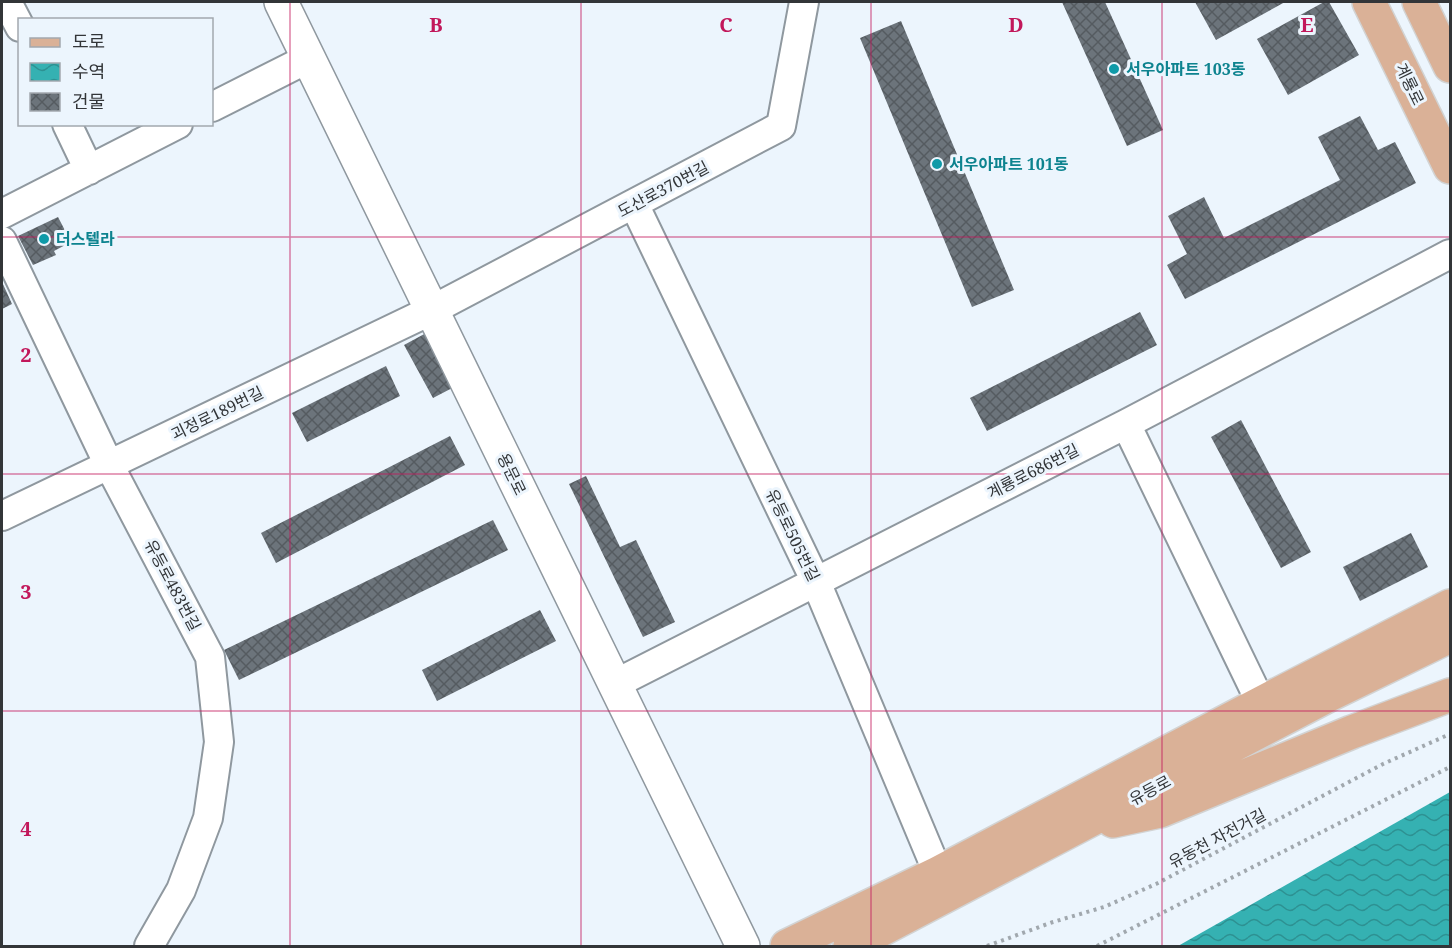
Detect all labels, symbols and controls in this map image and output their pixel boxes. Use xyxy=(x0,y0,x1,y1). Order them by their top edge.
text: B xyxy=(429,11,443,38)
text: C xyxy=(719,11,733,38)
text: D xyxy=(1008,11,1024,38)
text: E xyxy=(1300,11,1314,38)
legend xyxy=(18,18,213,126)
text: 도로 xyxy=(72,29,105,53)
place label: 서우아파트 103동 xyxy=(1126,58,1246,80)
text: 수역 xyxy=(72,59,105,83)
street label: 계룡로 xyxy=(1390,59,1430,109)
marker: 서우아파트 103동 xyxy=(1107,62,1121,76)
text: 건물 xyxy=(72,89,105,113)
place label: 서우아파트 101동 xyxy=(949,153,1069,175)
street label: 도산로370번길 xyxy=(613,156,713,222)
marker: 서우아파트 101동 xyxy=(930,157,944,171)
place label: 더스텔라 xyxy=(56,228,115,250)
marker: 더스텔라 xyxy=(37,232,51,246)
text: 2 xyxy=(20,341,32,368)
street label: 괴정로189번길 xyxy=(167,381,267,445)
street label: 계룡로686번길 xyxy=(983,438,1083,504)
street label: 용문로 xyxy=(492,449,532,499)
street label: 유등로505번길 xyxy=(761,485,825,585)
street label: 유등로483번길 xyxy=(140,535,206,635)
text: 3 xyxy=(20,578,32,605)
street label: 유등로 xyxy=(1125,770,1175,810)
street label: 유동천 자전거길 xyxy=(1165,803,1269,873)
text: 4 xyxy=(20,815,32,842)

